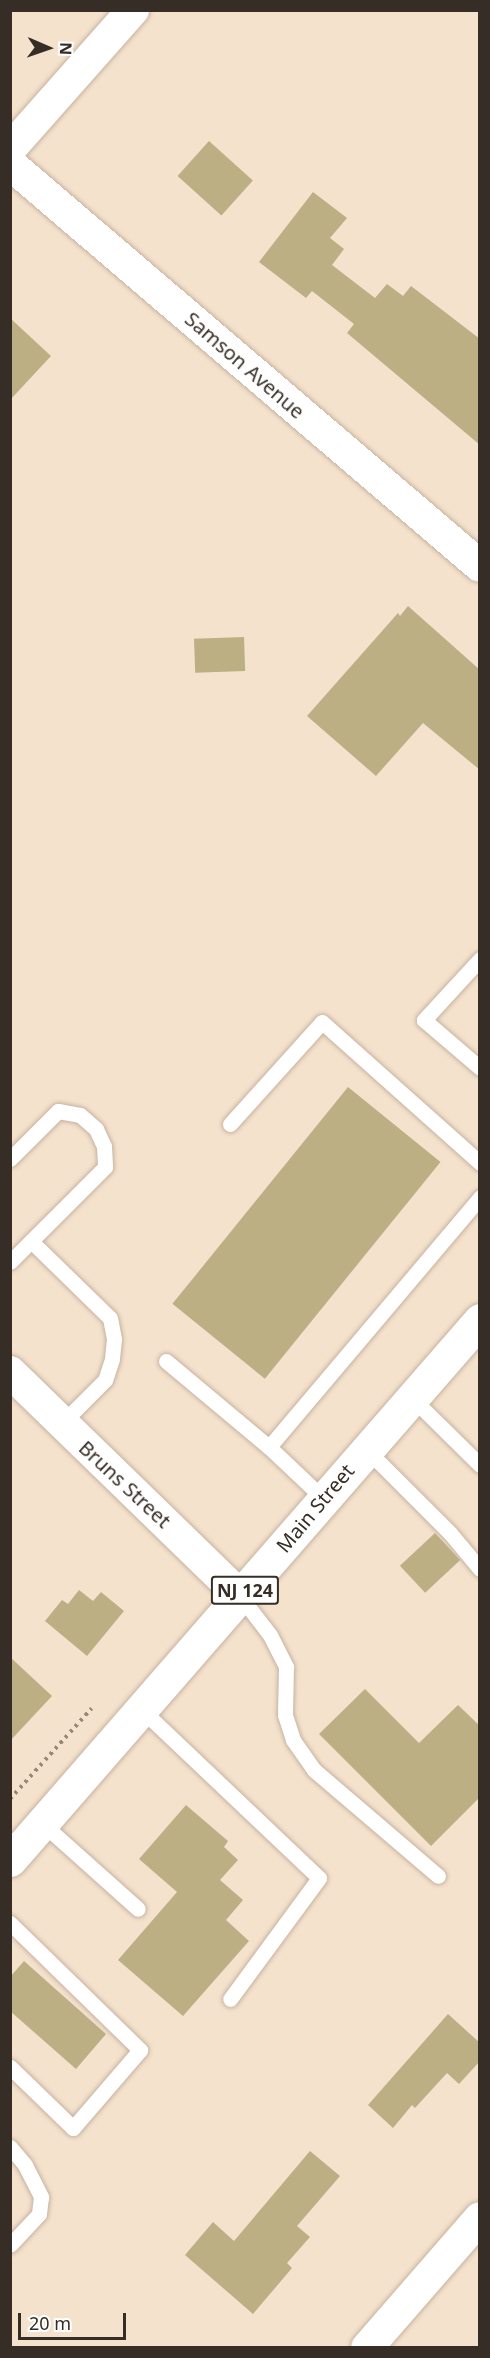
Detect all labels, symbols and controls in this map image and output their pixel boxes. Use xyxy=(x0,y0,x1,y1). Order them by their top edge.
north arrow xyxy=(18,18,78,78)
text: N xyxy=(55,42,77,56)
street label: Samson Avenue xyxy=(180,307,310,423)
street label: Bruns Street xyxy=(74,1435,176,1533)
street label: Main Street xyxy=(271,1459,359,1557)
road number: NJ 124 xyxy=(210,1575,280,1605)
scale bar xyxy=(21,2301,129,2339)
text: 20 m xyxy=(29,2311,71,2335)

